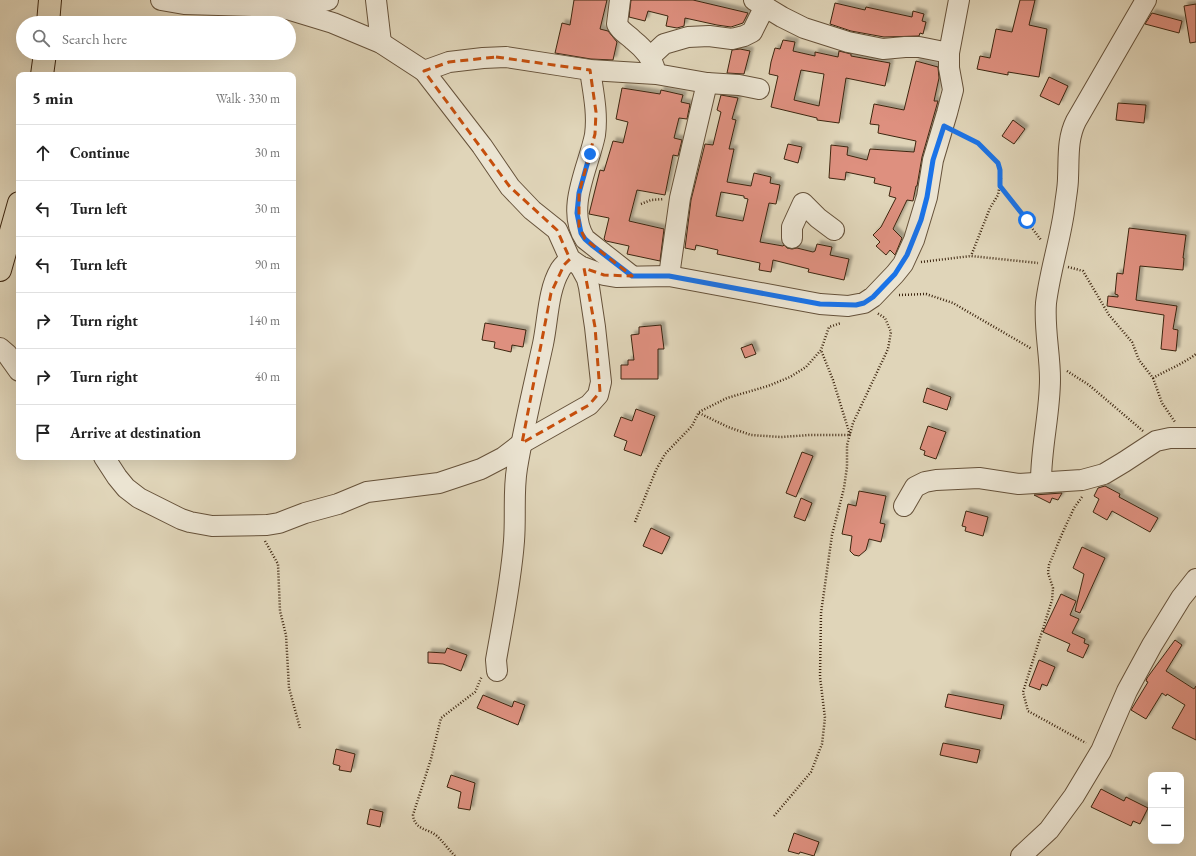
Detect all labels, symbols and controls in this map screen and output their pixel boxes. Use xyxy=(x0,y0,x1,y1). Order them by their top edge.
search box xyxy=(16,16,296,60)
icon: search xyxy=(30,27,52,49)
text: Search here xyxy=(62,29,127,48)
text: 5 min xyxy=(32,87,73,109)
text: Walk · 330 m xyxy=(216,90,280,107)
icon: ahead xyxy=(32,142,54,164)
text: Continue xyxy=(70,143,130,162)
text: 30 m xyxy=(255,144,280,161)
route end xyxy=(581,145,599,163)
icon: left xyxy=(32,198,54,220)
text: Turn left xyxy=(70,199,127,218)
text: 30 m xyxy=(255,200,280,217)
route start xyxy=(1018,211,1036,229)
icon: left xyxy=(32,254,54,276)
text: Turn left xyxy=(70,255,127,274)
text: 90 m xyxy=(255,256,280,273)
icon: right xyxy=(32,310,54,332)
text: Turn right xyxy=(70,311,138,330)
text: 140 m xyxy=(249,312,280,329)
icon: right xyxy=(32,366,54,388)
text: Turn right xyxy=(70,367,138,386)
text: 40 m xyxy=(255,368,280,385)
icon: arrive xyxy=(32,422,54,444)
text: Arrive at destination xyxy=(70,423,201,442)
map controls xyxy=(1148,772,1184,844)
button: + xyxy=(1148,772,1184,808)
button: − xyxy=(1148,808,1184,844)

